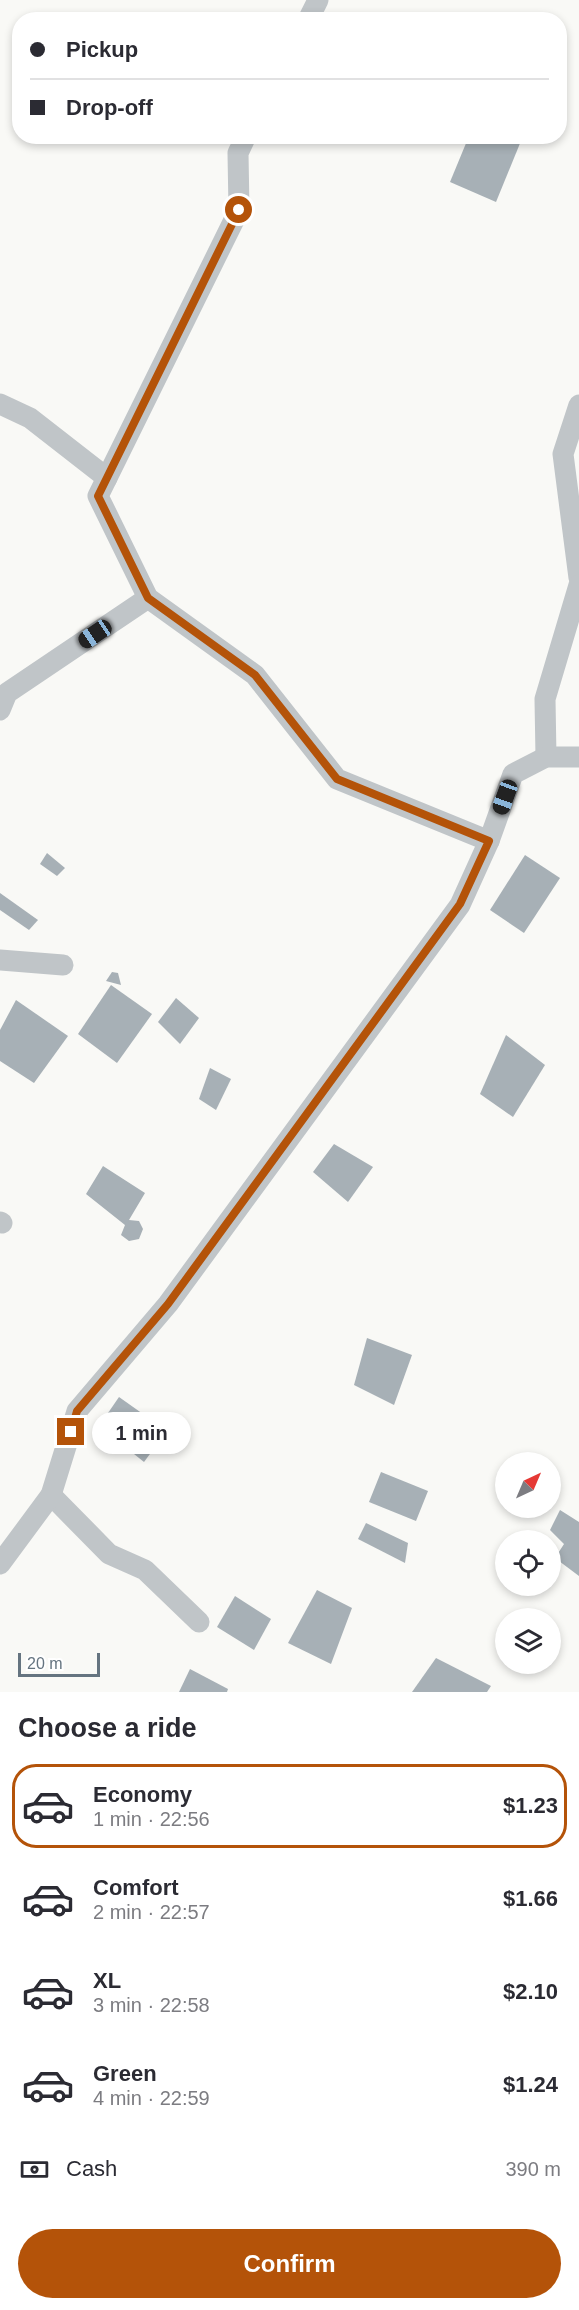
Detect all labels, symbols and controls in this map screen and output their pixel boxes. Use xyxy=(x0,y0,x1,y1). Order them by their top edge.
text: Pickup xyxy=(66,37,138,62)
text: Drop-off xyxy=(66,95,153,120)
route start xyxy=(225,196,252,223)
car xyxy=(75,616,115,652)
car xyxy=(490,777,520,817)
callout: 1 min xyxy=(92,1411,191,1453)
route end xyxy=(57,1418,84,1445)
text: 1 min xyxy=(115,1422,168,1444)
north arrow xyxy=(495,1452,561,1518)
map controls xyxy=(495,1452,561,1674)
button: locate xyxy=(495,1530,561,1596)
button: layers xyxy=(495,1608,561,1674)
scale bar xyxy=(18,1650,100,1678)
text: 20 m xyxy=(27,1655,63,1672)
text: Choose a ride xyxy=(18,1713,197,1743)
icon: car xyxy=(21,1779,75,1833)
text: Economy xyxy=(93,1782,192,1807)
text: $1.23 xyxy=(503,1793,558,1818)
text: 1 min · 22:56 xyxy=(93,1808,210,1830)
icon: car xyxy=(21,1872,75,1926)
text: Comfort xyxy=(93,1875,179,1900)
text: $1.66 xyxy=(503,1886,558,1911)
text: 2 min · 22:57 xyxy=(93,1901,210,1923)
icon: car xyxy=(21,1965,75,2019)
text: XL xyxy=(93,1968,121,1993)
text: $2.10 xyxy=(503,1979,558,2004)
text: 3 min · 22:58 xyxy=(93,1994,210,2016)
icon: car xyxy=(21,2058,75,2112)
text: Green xyxy=(93,2061,157,2086)
text: $1.24 xyxy=(503,2072,558,2097)
text: 4 min · 22:59 xyxy=(93,2087,210,2109)
icon: cash xyxy=(18,2153,51,2186)
text: Cash xyxy=(66,2156,117,2181)
text: 390 m xyxy=(505,2158,561,2180)
button: Confirm xyxy=(18,2229,561,2298)

